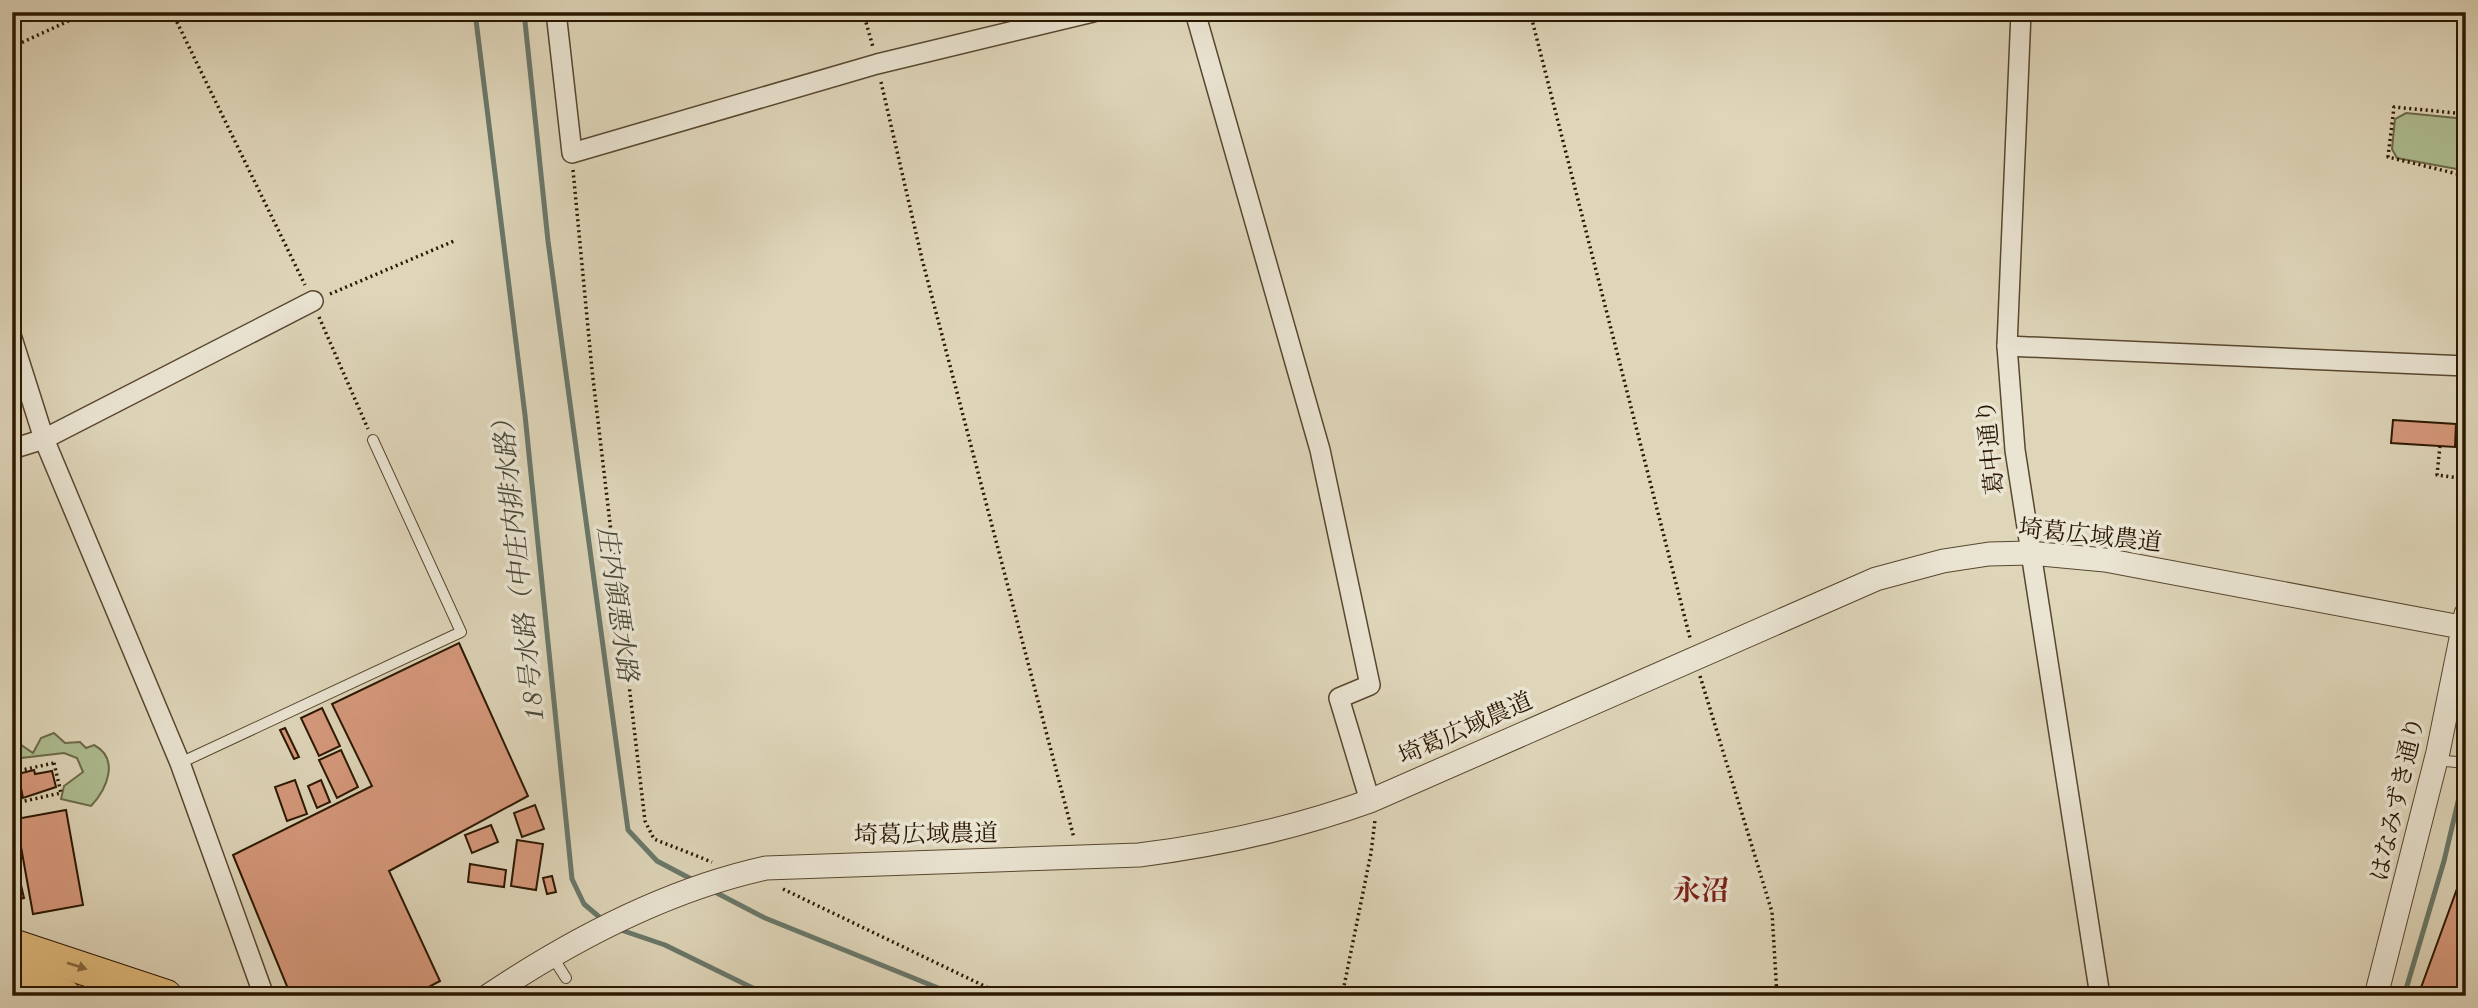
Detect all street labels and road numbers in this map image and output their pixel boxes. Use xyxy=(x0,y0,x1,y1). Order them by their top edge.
street label: 葛中通り xyxy=(1972,398,2009,496)
street label: 埼葛広域農道 xyxy=(2017,515,2163,556)
street label: 埼葛広域農道 xyxy=(1394,687,1537,770)
street label: はなみずき通り xyxy=(2366,714,2430,884)
street label: 埼葛広域農道 xyxy=(854,820,998,849)

